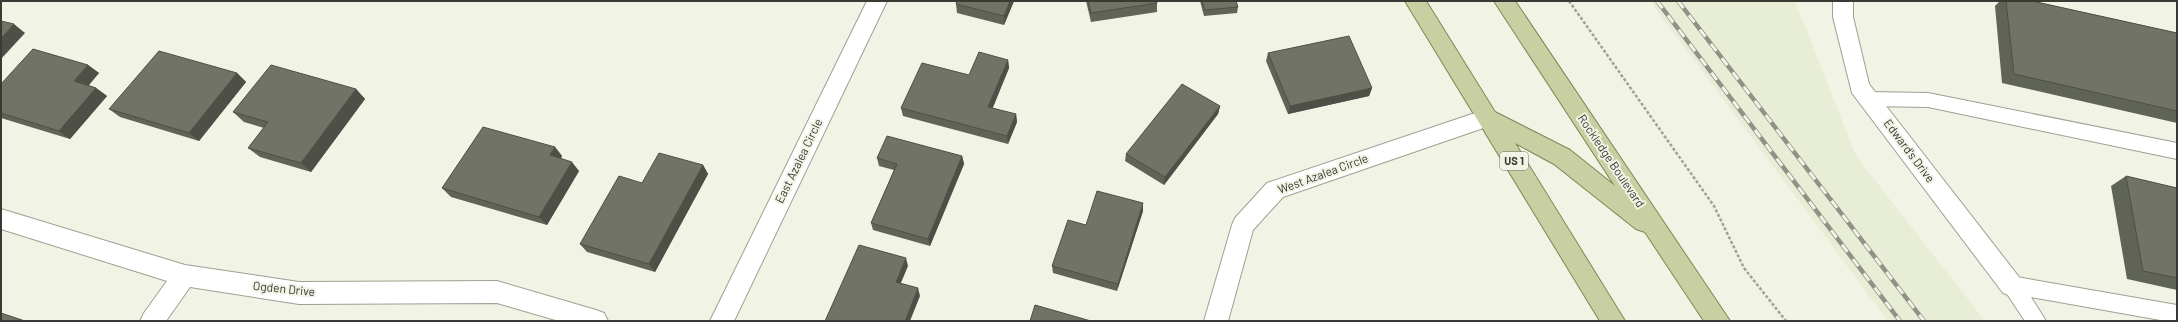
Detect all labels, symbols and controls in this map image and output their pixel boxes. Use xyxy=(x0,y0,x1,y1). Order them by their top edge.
street label: Rockledge Boulevard xyxy=(1576,111,1648,210)
street label: East Azalea Circle xyxy=(772,116,825,205)
street label: Edward's Drive xyxy=(1881,116,1938,185)
street label: West Azalea Circle xyxy=(1276,150,1370,196)
road number: US 1 xyxy=(1500,152,1528,170)
street label: Ogden Drive xyxy=(252,278,316,298)

